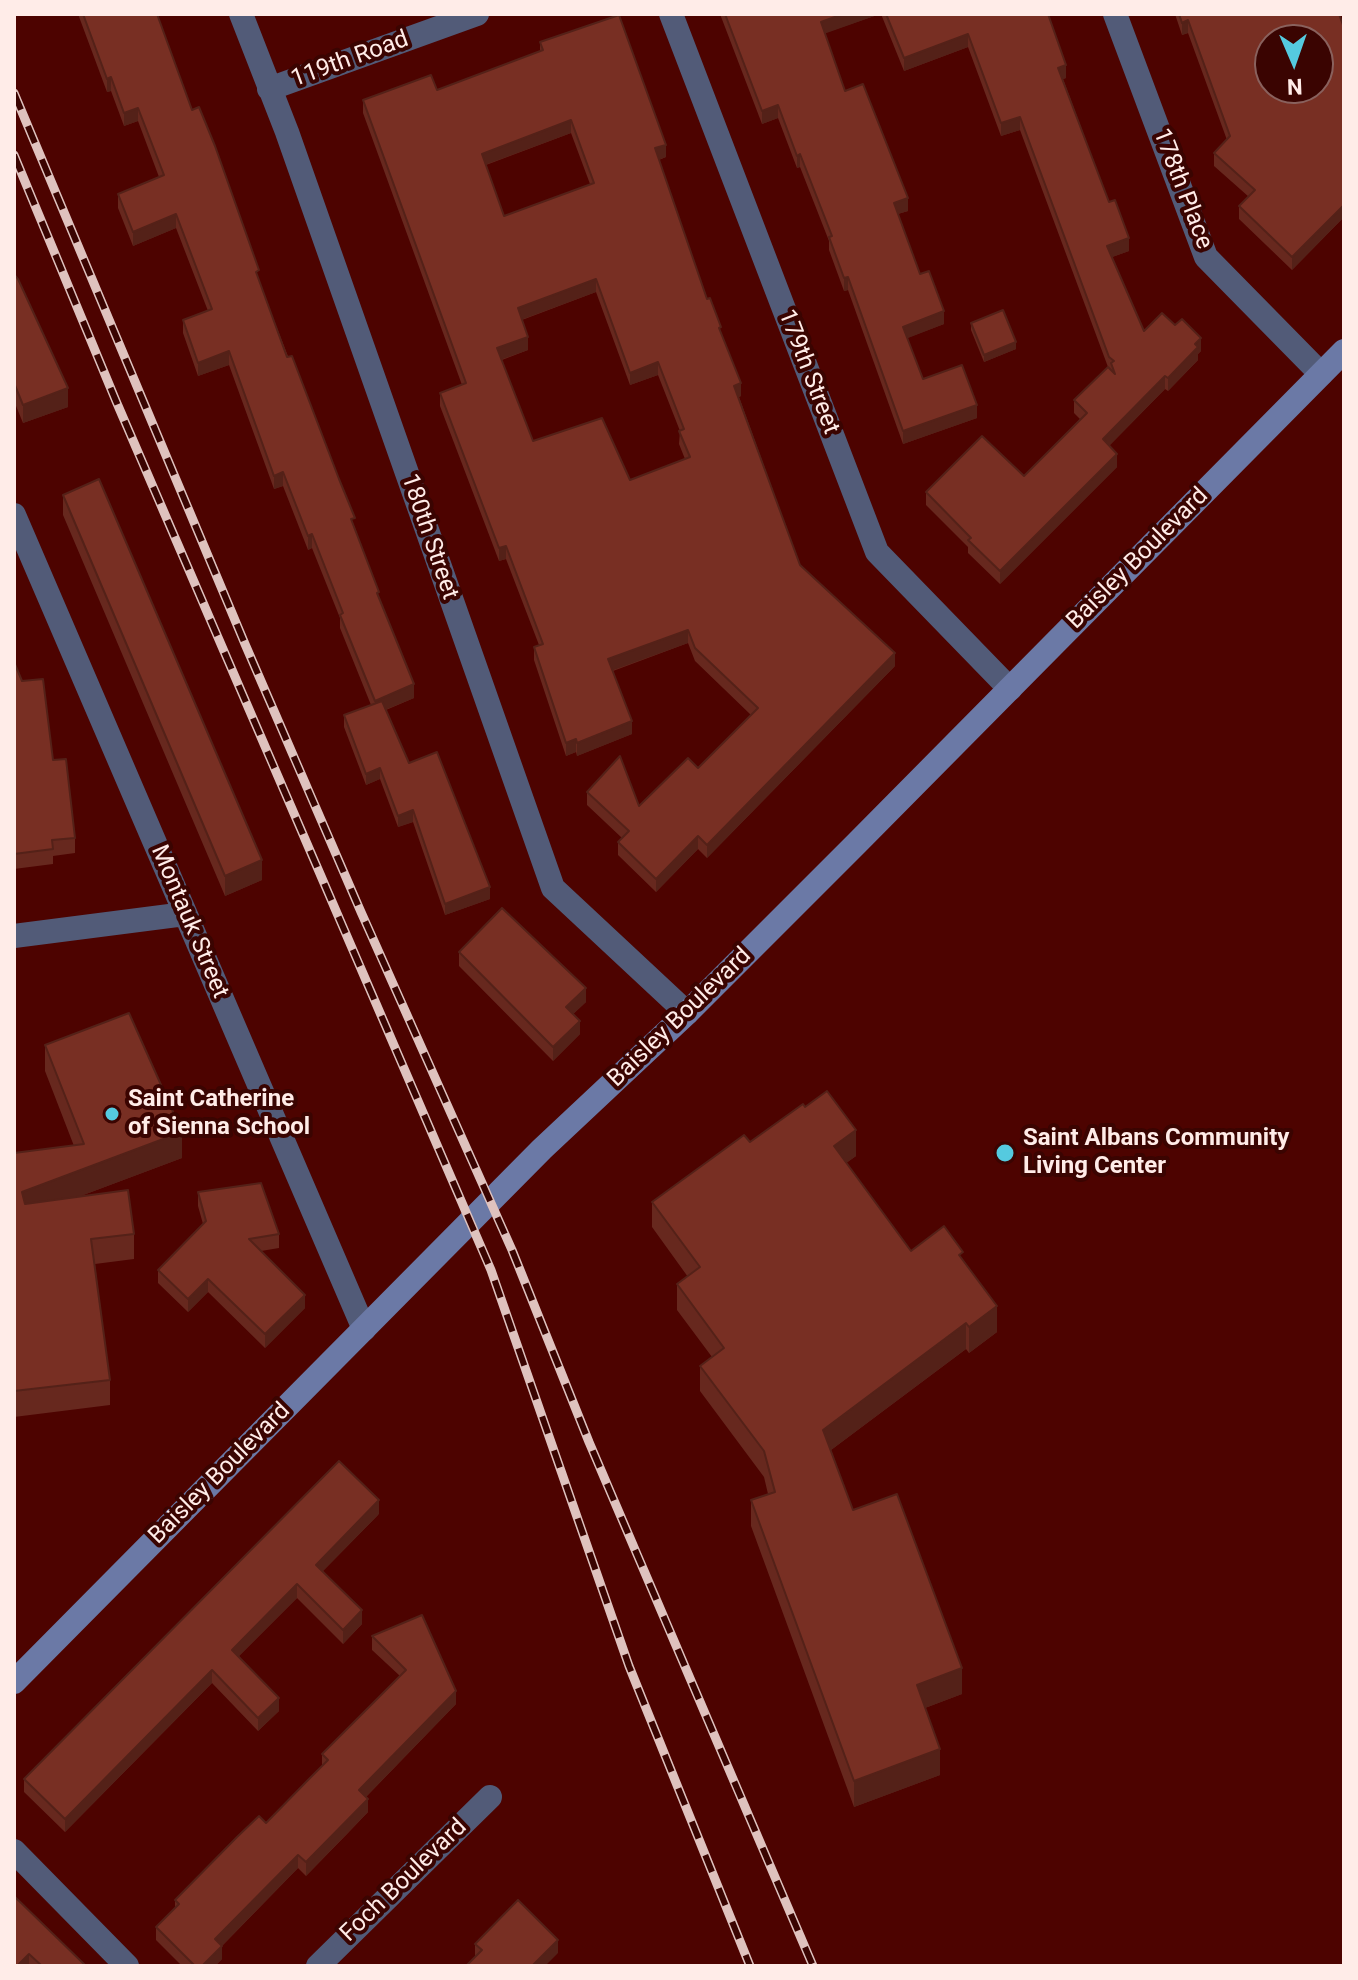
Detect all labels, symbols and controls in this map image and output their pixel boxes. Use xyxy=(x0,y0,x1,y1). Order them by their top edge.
north arrow xyxy=(1254,24,1334,104)
street label: 119th Road xyxy=(287,26,413,94)
text: N xyxy=(1287,74,1303,99)
street label: 178th Place xyxy=(1146,125,1218,253)
street label: 179th Street xyxy=(771,306,845,438)
street label: 180th Street xyxy=(394,470,464,604)
street label: Baisley Boulevard xyxy=(1061,482,1215,636)
street label: Montauk Street xyxy=(144,841,234,1003)
street label: Baisley Boulevard xyxy=(602,942,758,1094)
place label: Saint Catherine of Sienna School xyxy=(128,1086,310,1142)
marker: Saint Catherine of Sienna School xyxy=(103,1105,121,1123)
place label: Saint Albans Community Living Center xyxy=(1023,1125,1289,1181)
marker: Saint Albans Community Living Center xyxy=(994,1142,1016,1164)
street label: Baisley Boulevard xyxy=(143,1397,297,1551)
street label: Foch Boulevard xyxy=(335,1813,473,1949)

